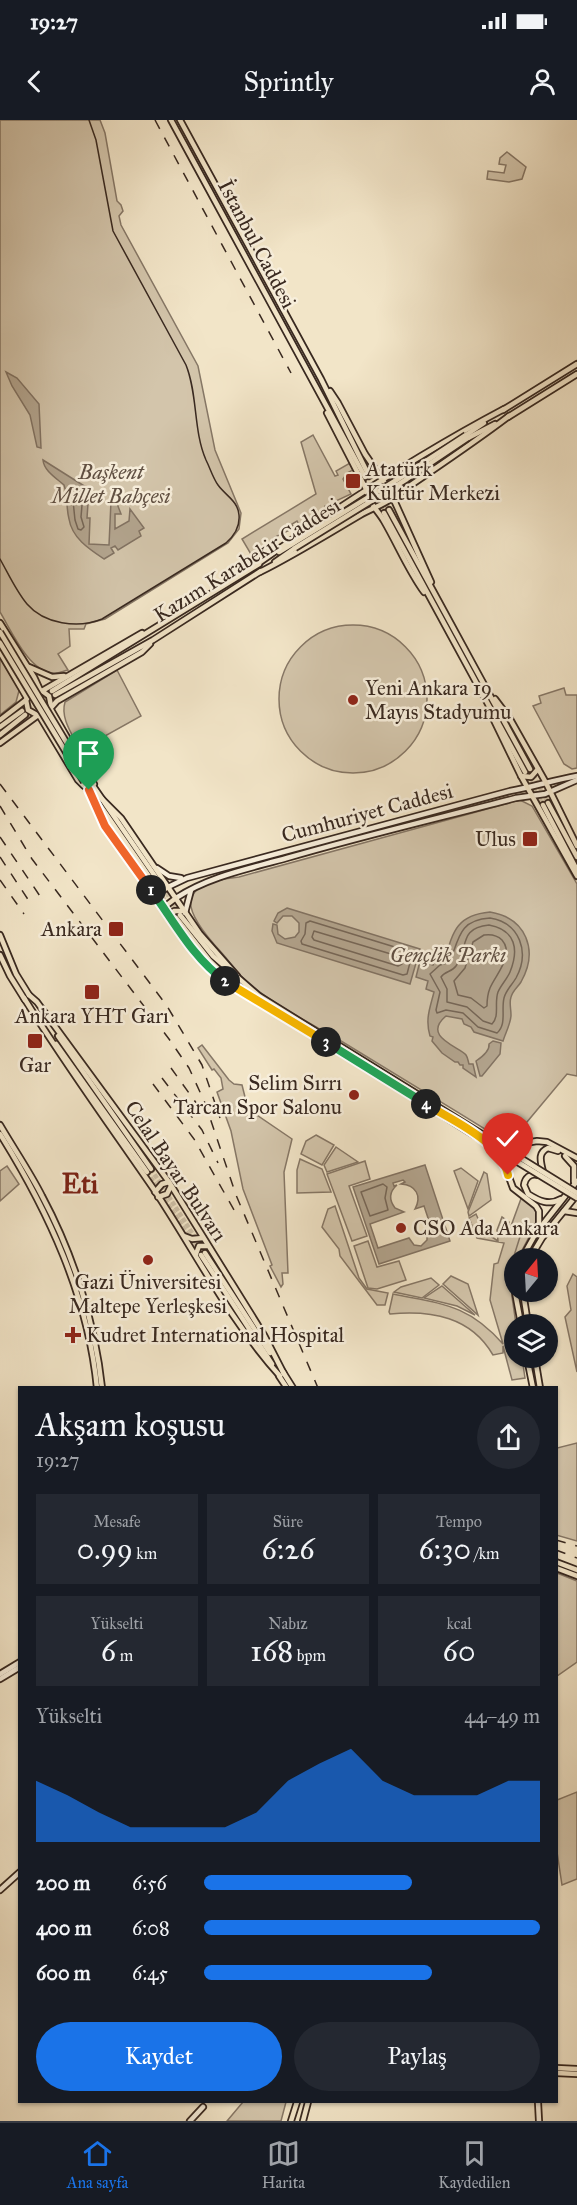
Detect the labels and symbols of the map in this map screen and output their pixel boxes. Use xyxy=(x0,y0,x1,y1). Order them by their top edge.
street label: İstanbul Caddesi xyxy=(212,175,302,313)
place label: Atatürk Kültür Merkezi xyxy=(365,456,500,506)
park label: Başkent Millet Bahçesi xyxy=(50,459,170,509)
marker: Atatürk Kültür Merkezi xyxy=(344,472,362,490)
street label: Kazım Karabekir Caddesi xyxy=(149,492,345,628)
place label: Yeni Ankara 19 Mayıs Stadyumu xyxy=(365,675,512,725)
marker: Yeni Ankara 19 Mayıs Stadyumu xyxy=(346,693,360,707)
pin xyxy=(63,728,114,790)
street label: Cumhuriyet Caddesi xyxy=(278,778,456,848)
place label: Ulus xyxy=(475,826,516,852)
marker: Ulus xyxy=(521,830,539,848)
pin: 1 xyxy=(136,875,166,905)
place label: Ankara xyxy=(40,916,102,942)
marker: Ankara xyxy=(107,920,125,938)
park label: Gençlik Parkı xyxy=(390,942,506,968)
pin: 2 xyxy=(210,966,240,996)
marker: Ankara YHT Garı xyxy=(83,983,101,1001)
place label: Ankara YHT Garı xyxy=(14,1003,169,1029)
pin: 3 xyxy=(311,1027,341,1057)
marker: Gar xyxy=(26,1032,44,1050)
place label: Gar xyxy=(19,1052,51,1078)
place label: Selim Sırrı Tarcan Spor Salonu xyxy=(173,1070,342,1120)
marker: Selim Sırrı Tarcan Spor Salonu xyxy=(347,1088,361,1102)
pin: 4 xyxy=(411,1089,441,1119)
street label: Celal Bayar Bulvarı xyxy=(119,1096,233,1247)
pin xyxy=(482,1113,533,1175)
district label: Eti xyxy=(62,1167,99,1200)
place label: CSO Ada Ankara xyxy=(413,1215,559,1241)
marker: CSO Ada Ankara xyxy=(394,1221,408,1235)
north arrow xyxy=(504,1248,558,1302)
marker: Gazi Üniversitesi Maltepe Yerleşkesi xyxy=(141,1253,155,1267)
place label: Gazi Üniversitesi Maltepe Yerleşkesi xyxy=(69,1269,227,1319)
place label: Kudret International Hospital xyxy=(86,1322,345,1348)
marker: Kudret International Hospital xyxy=(64,1326,82,1344)

